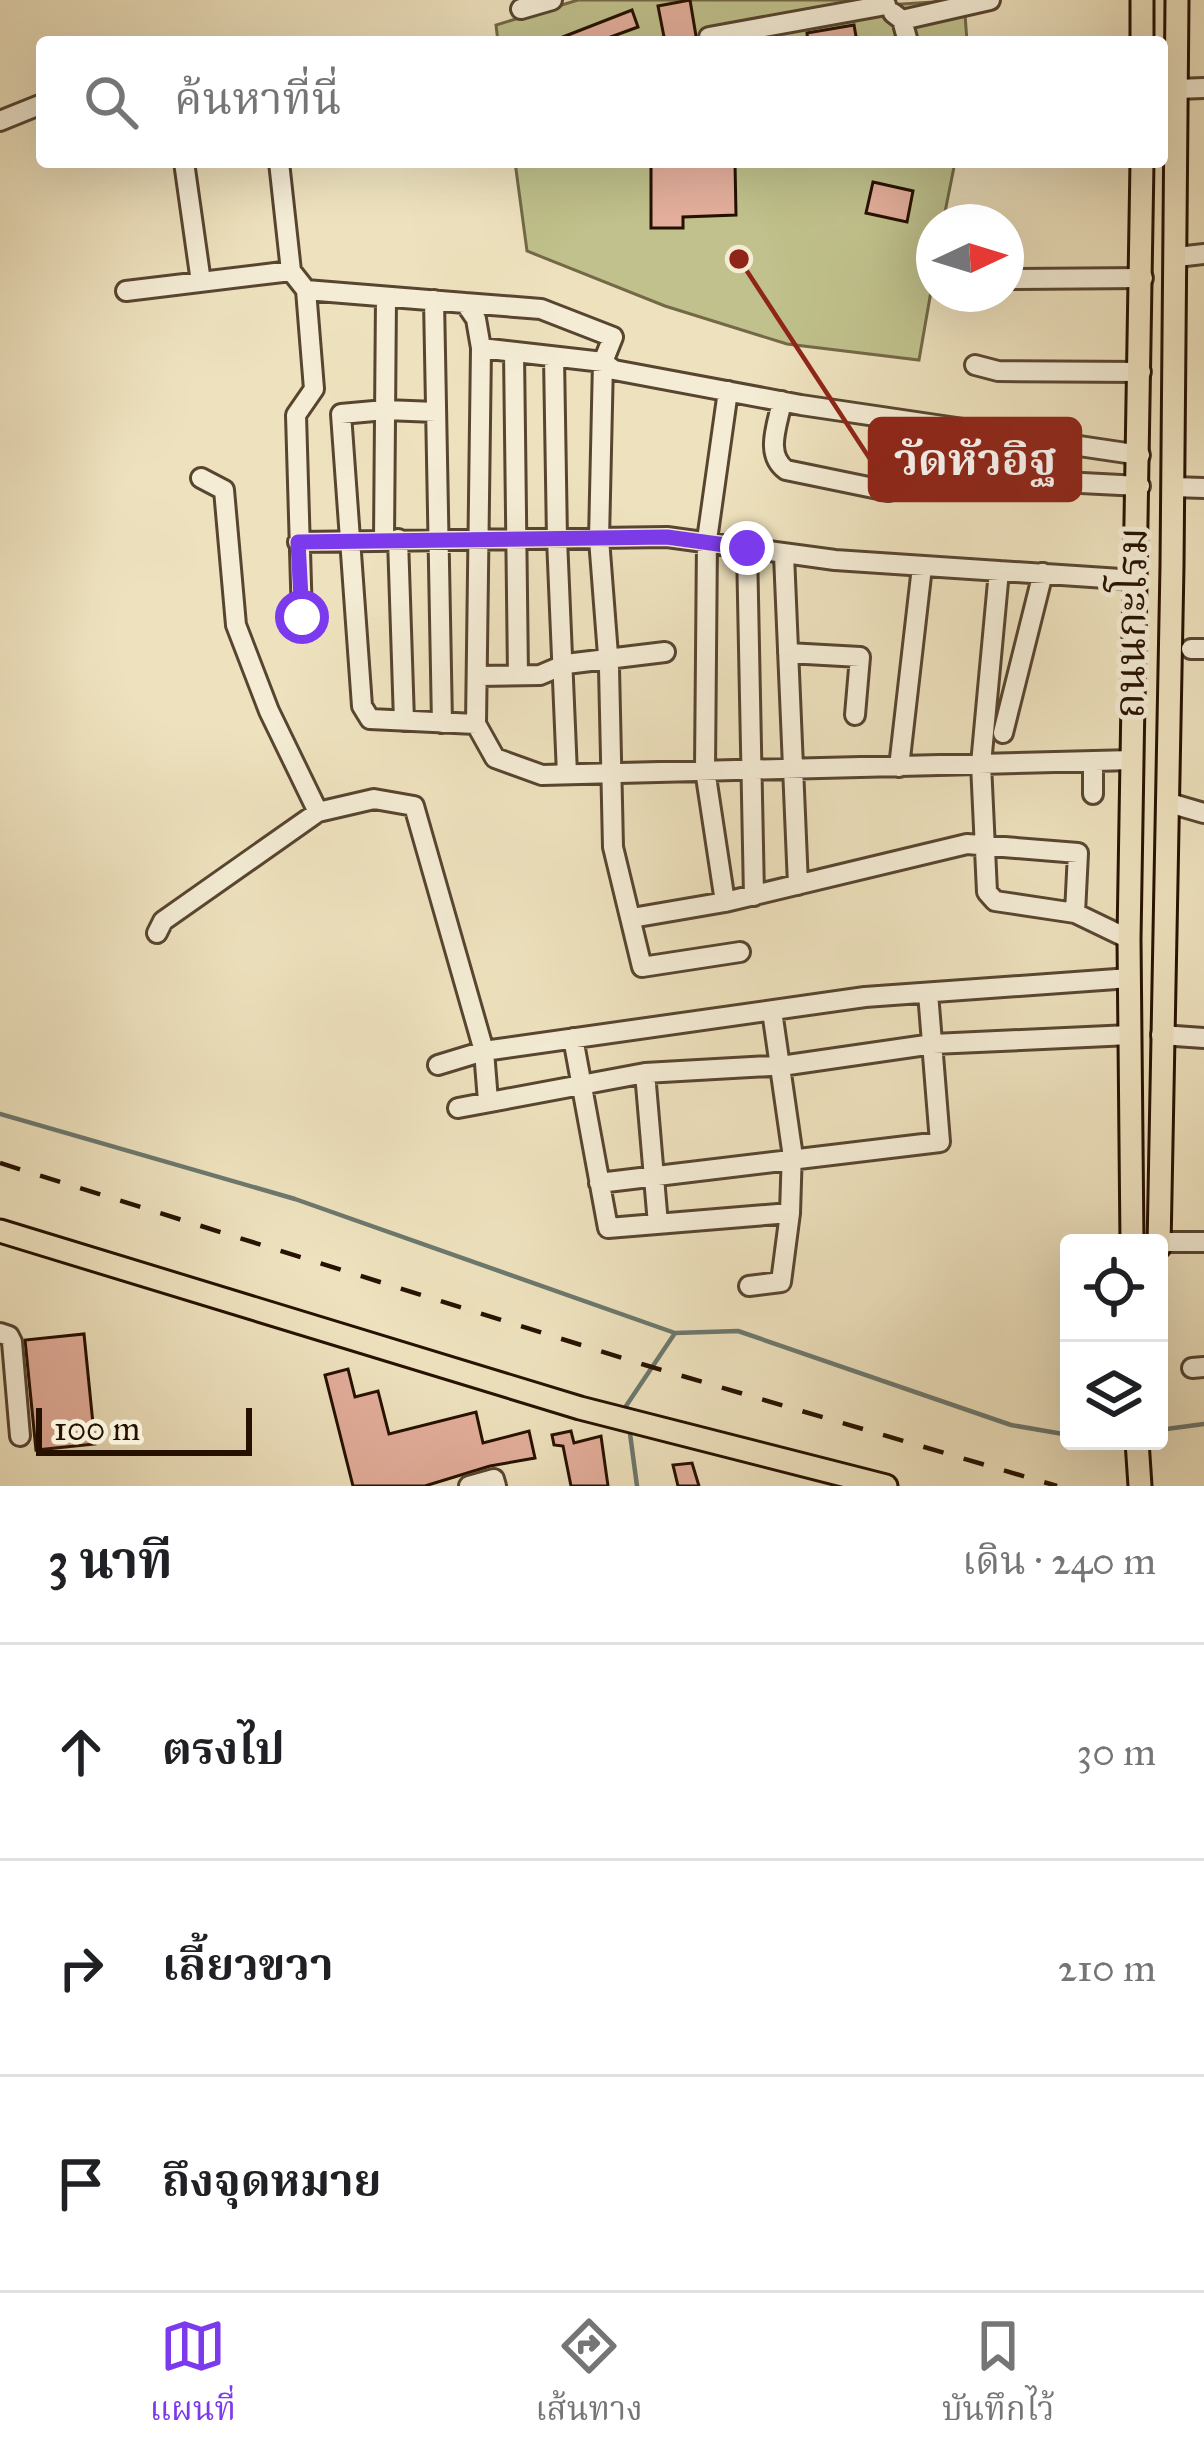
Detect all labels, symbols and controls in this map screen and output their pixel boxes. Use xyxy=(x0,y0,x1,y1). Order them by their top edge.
search box xyxy=(36,36,1168,168)
icon: search xyxy=(78,69,144,135)
text: ค้นหาที่นี่ xyxy=(174,71,342,126)
north arrow xyxy=(916,204,1024,312)
callout: วัดหัวอิฐ xyxy=(870,419,1080,500)
text: วัดหัวอิฐ xyxy=(894,432,1056,487)
route end xyxy=(720,521,774,575)
street label: ถนนกะโรม xyxy=(1099,527,1159,719)
route start xyxy=(275,590,329,644)
map controls xyxy=(1060,1234,1168,1450)
button: locate xyxy=(1060,1234,1168,1342)
button: layers xyxy=(1060,1342,1168,1450)
scale bar xyxy=(36,1402,252,1455)
text: 100 m xyxy=(54,1409,140,1449)
text: 3 นาที xyxy=(48,1530,173,1592)
text: เดิน · 240 m xyxy=(962,1537,1156,1585)
icon: ahead xyxy=(48,1719,114,1785)
text: ตรงไป xyxy=(162,1721,285,1776)
text: 30 m xyxy=(1077,1728,1156,1776)
icon: right xyxy=(48,1935,114,2001)
text: เลี้ยวขวา xyxy=(162,1937,334,1992)
text: 210 m xyxy=(1058,1944,1156,1992)
icon: arrive xyxy=(48,2151,114,2217)
text: ถึงจุดหมาย xyxy=(162,2153,382,2208)
tab: แผนที่ xyxy=(150,2313,236,2438)
tab: เส้นทาง xyxy=(535,2313,643,2438)
tab: บันทึกไว้ xyxy=(942,2313,1054,2438)

